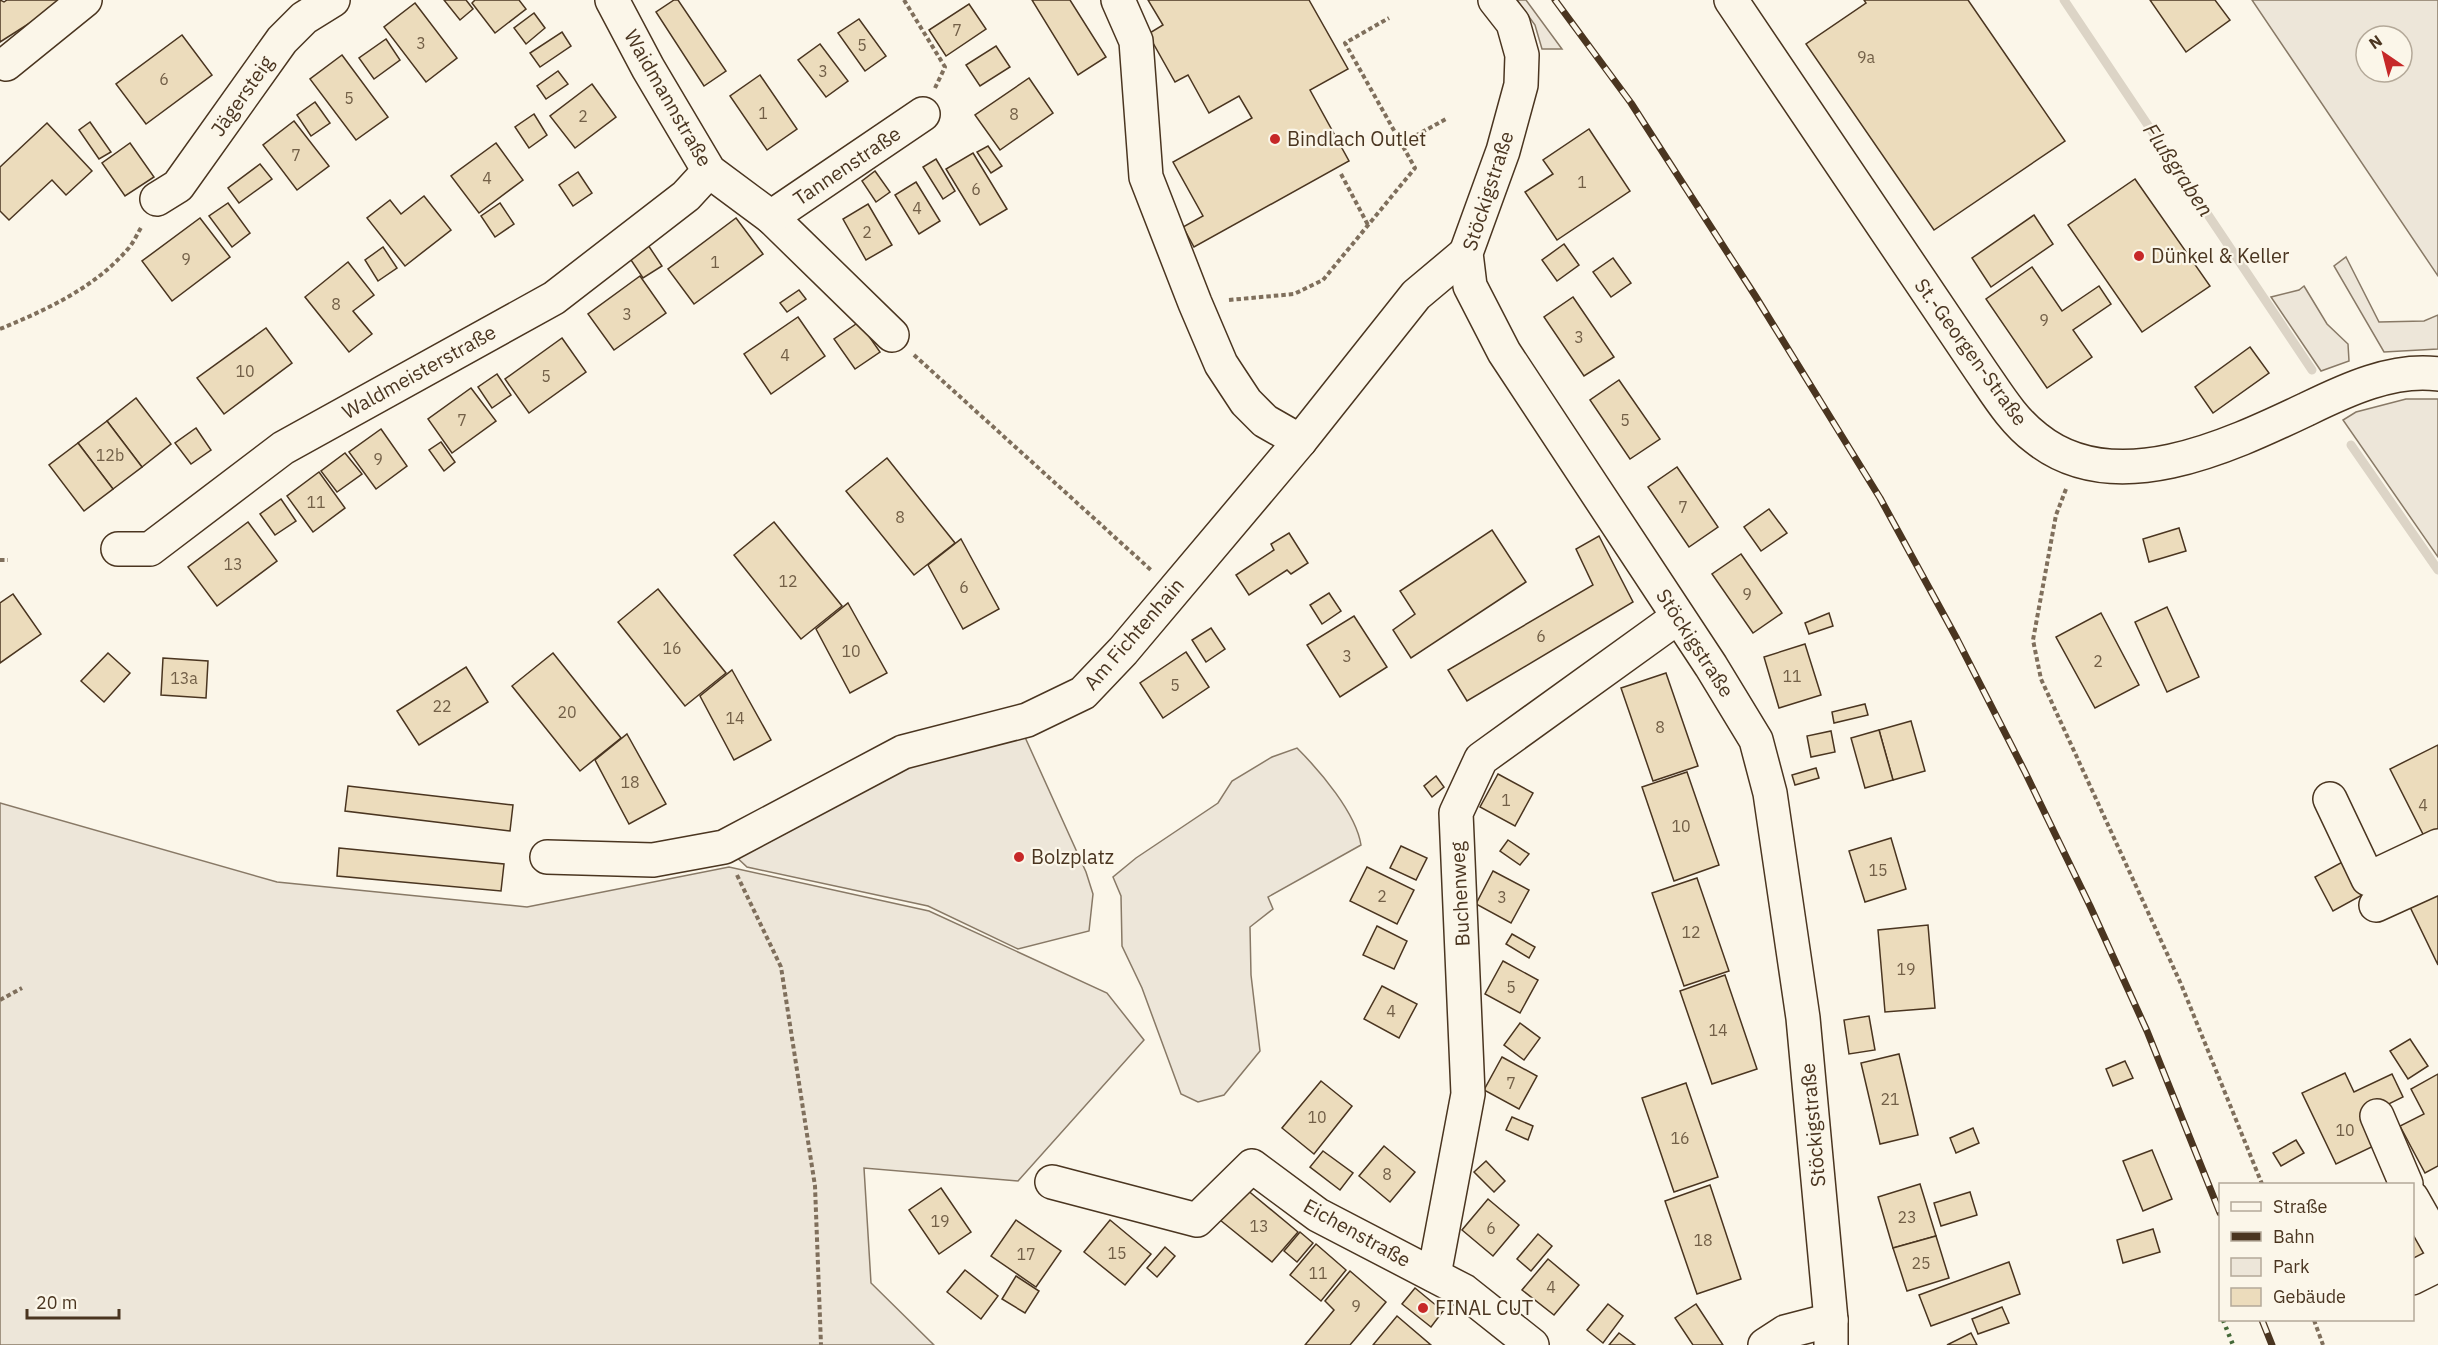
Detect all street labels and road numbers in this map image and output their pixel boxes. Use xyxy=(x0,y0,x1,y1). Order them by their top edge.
street label: Waidmannstraße xyxy=(618,24,719,171)
street label: Jägersteig xyxy=(204,50,279,141)
street label: Tannenstraße xyxy=(788,120,906,211)
street label: Stöckigstraße xyxy=(1455,128,1520,254)
street label: St.-Georgen-Straße xyxy=(1909,273,2034,431)
street label: Waldmeisterstraße xyxy=(337,318,501,425)
street label: Am Fichtenhain xyxy=(1077,572,1190,695)
street label: Stöckigstraße xyxy=(1650,583,1741,702)
street label: Buchenweg xyxy=(1443,841,1476,947)
street label: Stöckigstraße xyxy=(1794,1062,1831,1188)
street label: Eichenstraße xyxy=(1299,1192,1416,1273)

